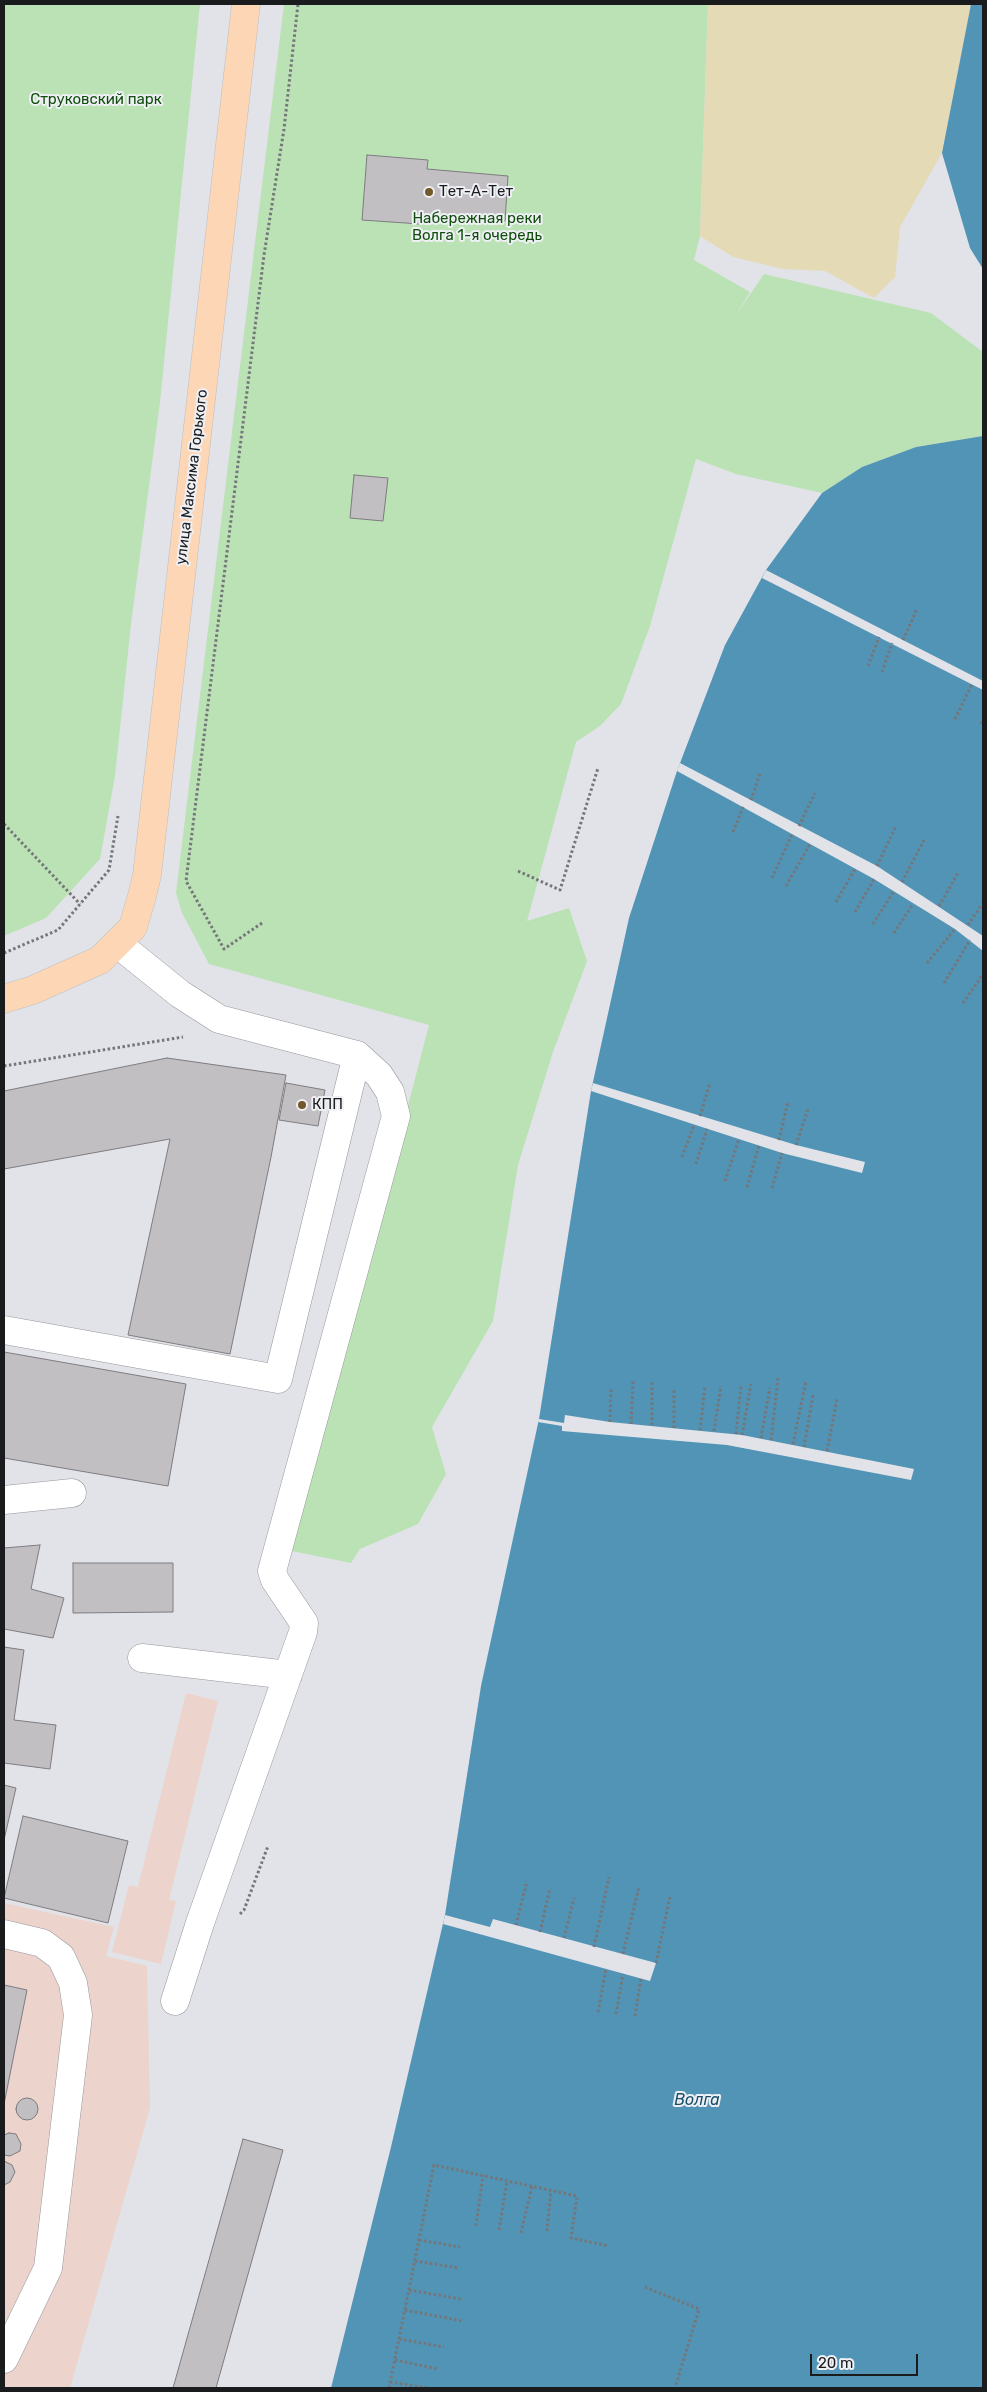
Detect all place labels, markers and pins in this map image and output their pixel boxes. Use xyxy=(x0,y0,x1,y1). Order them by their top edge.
place label: Тет-А-Тет xyxy=(439,183,513,201)
marker: Тет-А-Тет xyxy=(423,186,435,198)
place label: КПП xyxy=(312,1096,343,1114)
marker: КПП xyxy=(296,1099,308,1111)

